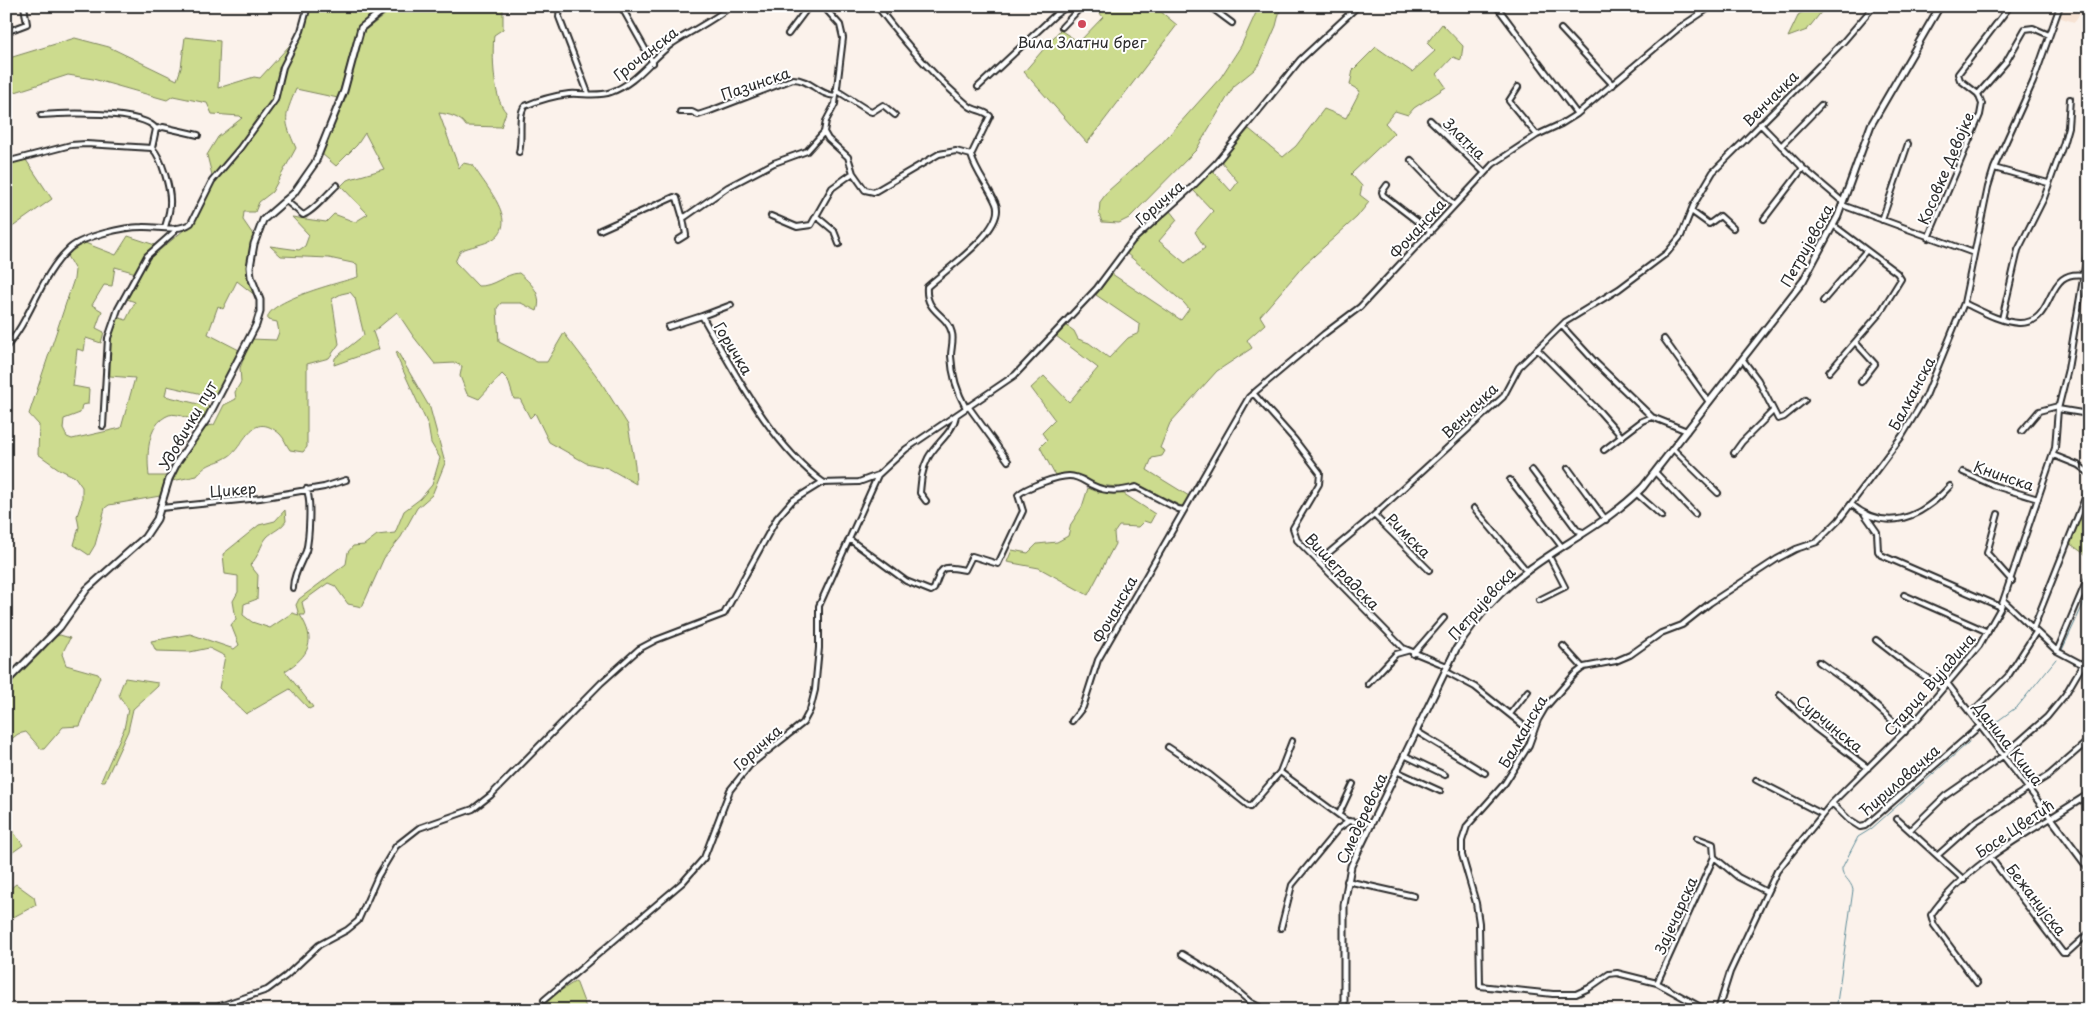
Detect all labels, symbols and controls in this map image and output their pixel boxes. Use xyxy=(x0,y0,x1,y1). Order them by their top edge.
marker: Вила Златни брег xyxy=(1076,18,1088,30)
street label: Грочанска xyxy=(608,20,683,86)
place label: Вила Златни брег xyxy=(1018,30,1147,53)
street label: Пазинска xyxy=(717,60,793,106)
street label: Венчачка xyxy=(1737,64,1804,131)
street label: Косовке Девојке xyxy=(1911,108,1979,228)
street label: Златна xyxy=(1438,111,1492,165)
street label: Горичка xyxy=(1129,174,1189,230)
street label: Фочанска xyxy=(1384,192,1451,263)
street label: Петријевска xyxy=(1774,199,1839,291)
street label: Горичка xyxy=(709,317,759,380)
street label: Балканска xyxy=(1882,351,1940,434)
street label: Удовички пут xyxy=(152,375,222,474)
street label: Венчачка xyxy=(1435,377,1503,443)
street label: Книнска xyxy=(1971,454,2038,496)
street label: Цикер xyxy=(209,475,257,502)
street label: Римска xyxy=(1381,507,1437,563)
street label: Вишеградска xyxy=(1300,527,1386,615)
street label: Петријевска xyxy=(1442,561,1521,645)
street label: Фочанска xyxy=(1086,570,1142,647)
street label: Старца Вујадина xyxy=(1878,627,1981,741)
street label: Сурчинска xyxy=(1792,689,1869,758)
street label: Балканска xyxy=(1492,690,1552,772)
street label: Данила Киша xyxy=(1968,695,2050,790)
street label: Горичка xyxy=(728,718,787,775)
street label: Ћириловачка xyxy=(1854,738,1945,821)
street label: Смедеревска xyxy=(1330,768,1392,867)
street label: Босе Цветић xyxy=(1970,793,2058,863)
street label: Бежанијска xyxy=(2001,858,2073,941)
street label: Зајечарска xyxy=(1647,872,1703,958)

